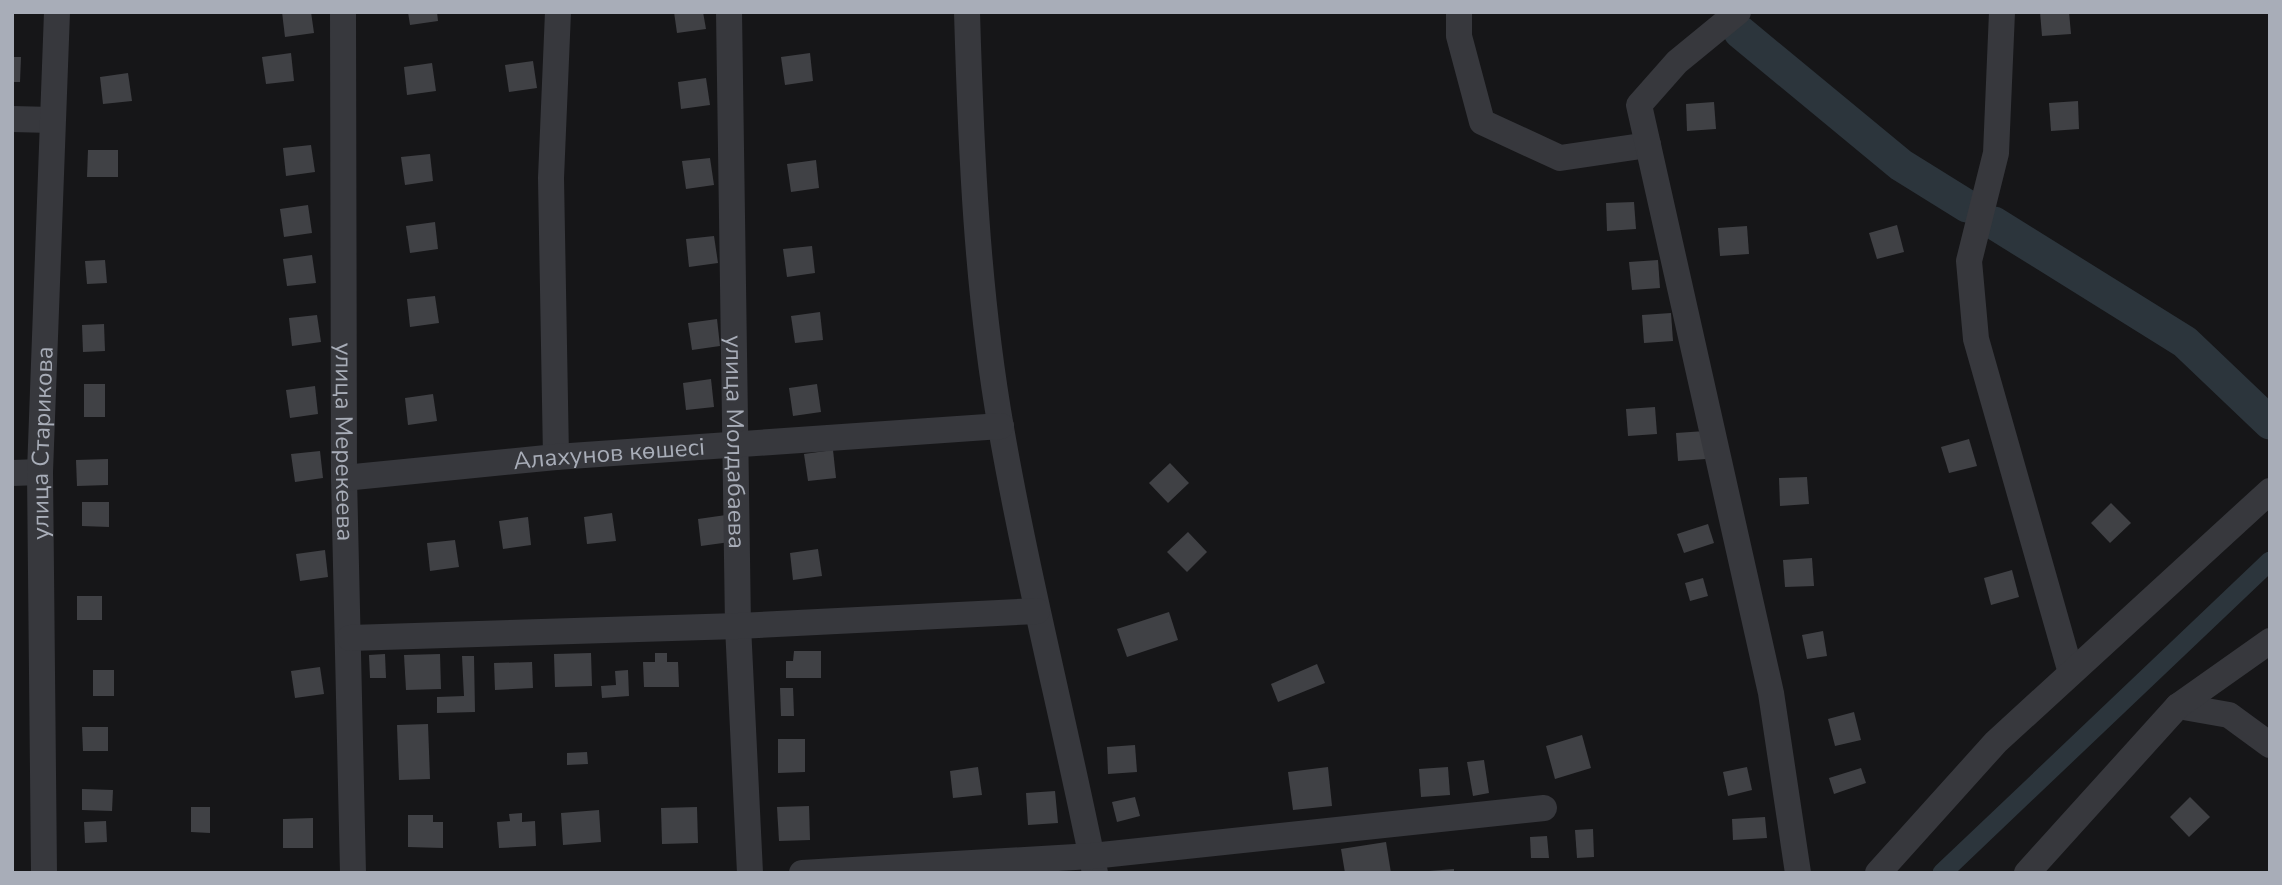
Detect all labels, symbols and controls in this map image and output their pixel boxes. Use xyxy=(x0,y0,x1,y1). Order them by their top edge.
street label: улица Молдабаева xyxy=(718,335,753,549)
street label: улица Мерекеева xyxy=(328,343,361,542)
street label: улица Старикова xyxy=(24,346,61,540)
street label: Алахунов көшесі xyxy=(512,431,706,477)

